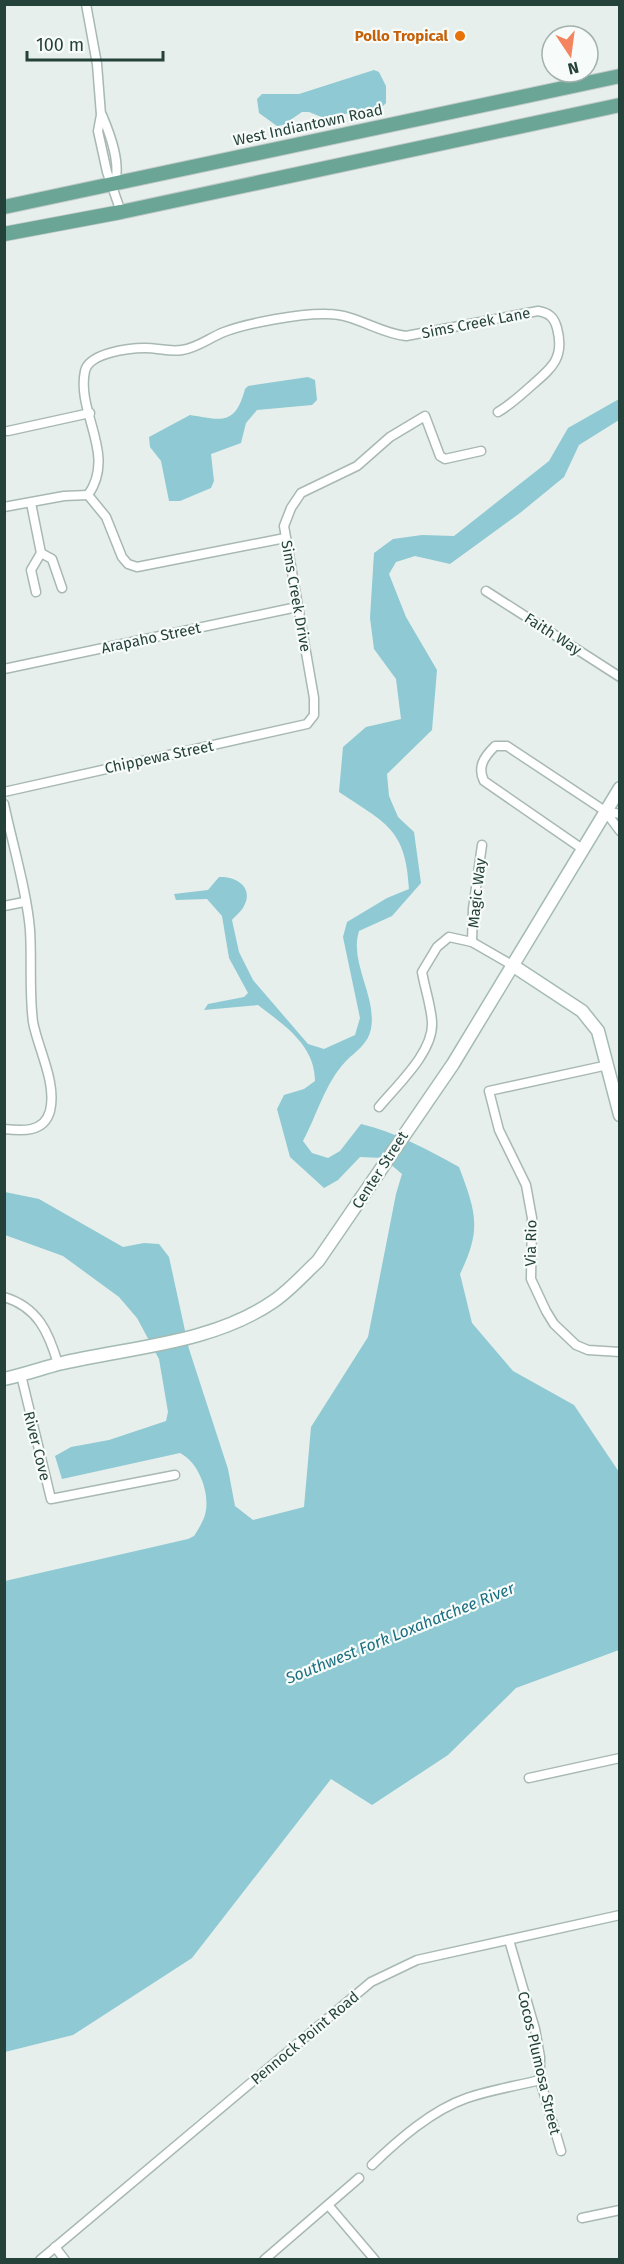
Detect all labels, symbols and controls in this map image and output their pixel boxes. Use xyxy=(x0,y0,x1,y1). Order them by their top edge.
scale bar xyxy=(27,24,164,62)
north arrow xyxy=(540,24,600,84)
place label: Pollo Tropical xyxy=(355,27,449,45)
marker: Pollo Tropical xyxy=(453,29,467,43)
text: 100 m xyxy=(36,34,84,56)
text: N xyxy=(566,58,581,79)
street label: West Indiantown Road xyxy=(232,100,384,150)
street label: Sims Creek Lane xyxy=(420,304,532,342)
street label: Sims Creek Drive xyxy=(277,539,315,653)
street label: Faith Way xyxy=(521,609,585,659)
street label: Arapaho Street xyxy=(100,619,203,657)
street label: Chippewa Street xyxy=(103,737,216,777)
street label: Magic Way xyxy=(464,857,490,929)
street label: Center Street xyxy=(348,1127,412,1212)
street label: Via Rio xyxy=(522,1219,540,1267)
street label: River Cove xyxy=(20,1409,54,1483)
water label: Southwest Fork Loxahatchee River xyxy=(282,1578,518,1688)
street label: Pennock Point Road xyxy=(247,1988,363,2088)
street label: Cocos Plumosa Street xyxy=(514,1990,564,2137)

